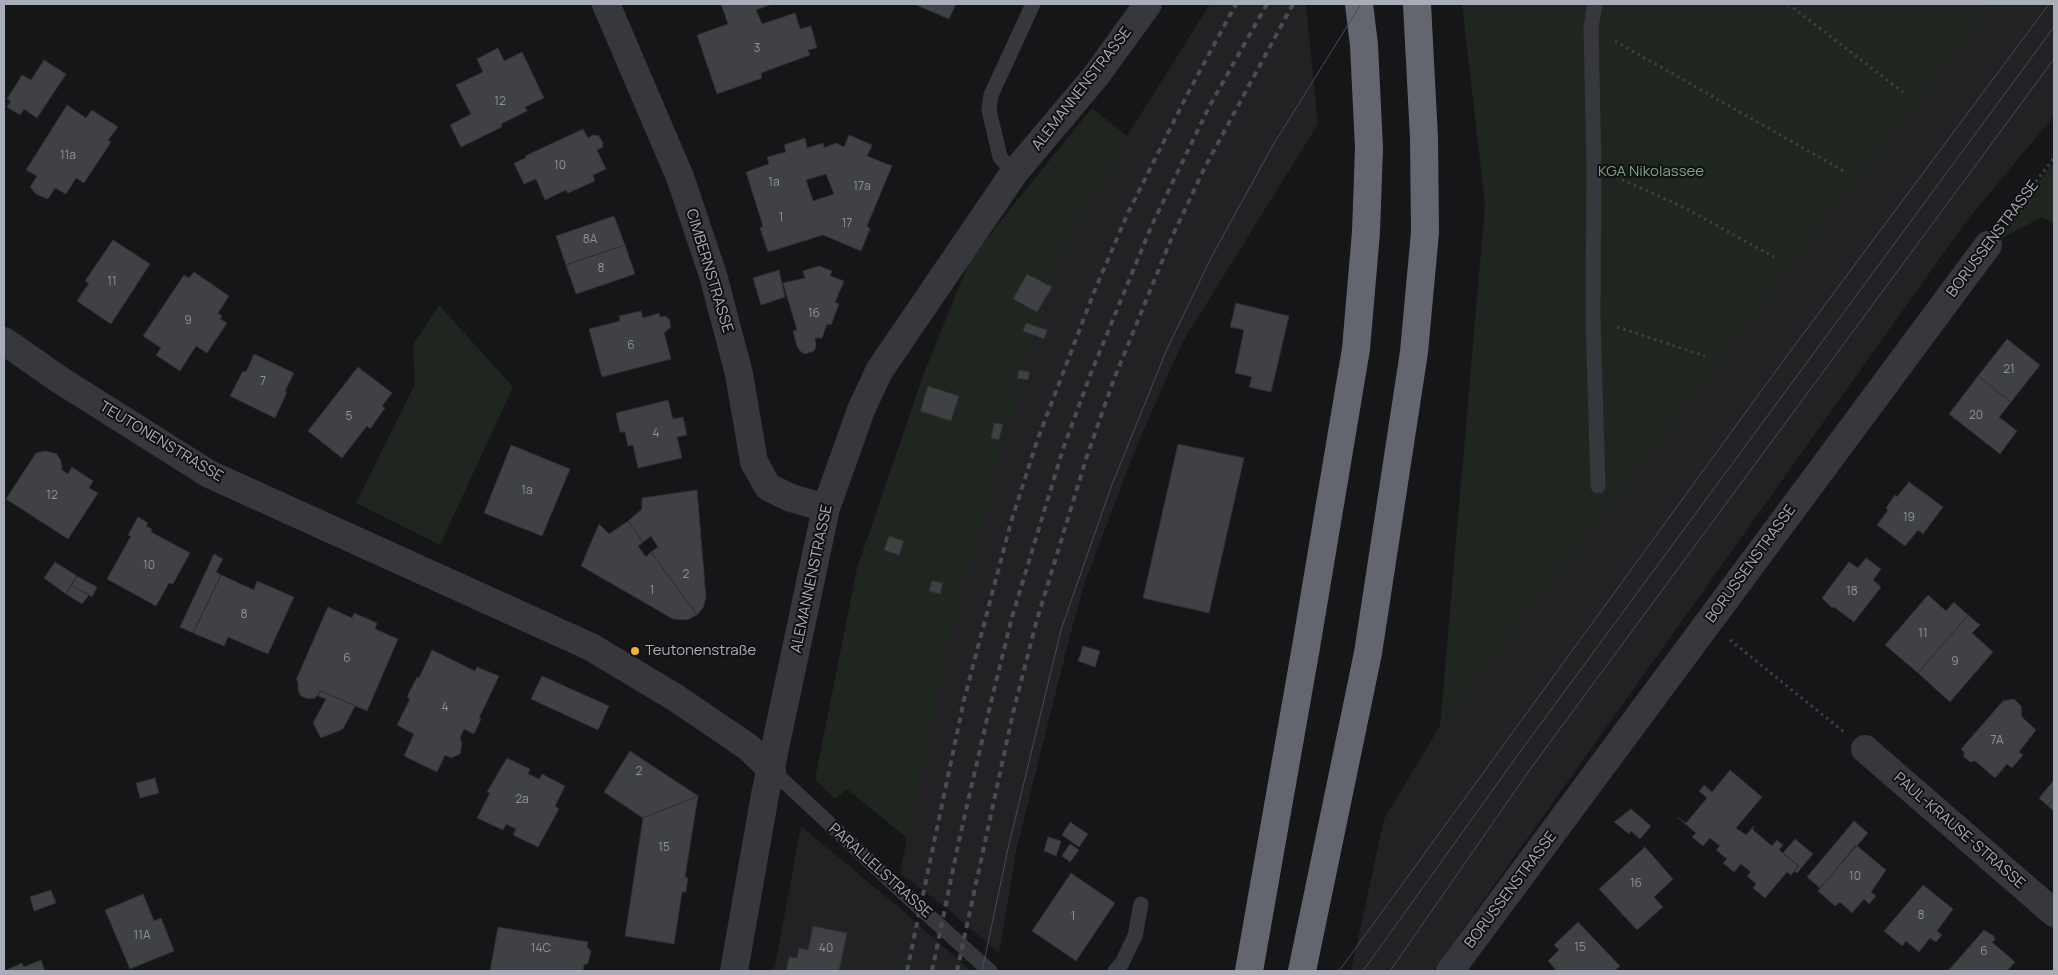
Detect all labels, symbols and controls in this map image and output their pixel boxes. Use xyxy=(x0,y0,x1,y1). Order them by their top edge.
street label: ALEMANNENSTRASSE xyxy=(1028,24,1136,154)
house number: 3 xyxy=(754,42,760,56)
house number: 12 xyxy=(494,95,506,109)
house number: 11a xyxy=(60,149,76,163)
house number: 10 xyxy=(554,159,566,173)
park label: KGA Nikolassee xyxy=(1598,163,1704,181)
house number: 1a xyxy=(768,176,780,190)
street label: BORUSSENSTRASSE xyxy=(1943,177,2043,301)
house number: 17a xyxy=(853,180,871,194)
street label: CIMBERNSTRASSE xyxy=(682,207,736,335)
house number: 1 xyxy=(779,211,783,225)
house number: 17 xyxy=(842,217,852,231)
house number: 8A xyxy=(583,233,597,247)
house number: 8 xyxy=(598,262,604,276)
house number: 11 xyxy=(107,275,117,289)
house number: 16 xyxy=(808,307,820,321)
house number: 9 xyxy=(184,314,192,328)
house number: 6 xyxy=(627,339,635,353)
house number: 21 xyxy=(2003,363,2015,377)
house number: 7 xyxy=(260,375,266,389)
street label: TEUTONENSTRASSE xyxy=(96,398,226,486)
house number: 20 xyxy=(1969,409,1983,423)
house number: 5 xyxy=(346,410,352,424)
house number: 4 xyxy=(652,427,660,441)
house number: 1a xyxy=(521,484,533,498)
house number: 12 xyxy=(46,489,58,503)
street label: BORUSSENSTRASSE xyxy=(1702,502,1800,626)
street label: ALEMANNENSTRASSE xyxy=(787,503,837,655)
house number: 19 xyxy=(1903,511,1915,525)
house number: 10 xyxy=(143,559,155,573)
house number: 2 xyxy=(683,568,689,582)
house number: 1 xyxy=(650,584,654,598)
house number: 18 xyxy=(1846,585,1858,599)
house number: 8 xyxy=(241,608,247,622)
house number: 11 xyxy=(1918,627,1928,641)
place label: Teutonenstraße xyxy=(645,642,756,660)
marker: Teutonenstraße xyxy=(629,645,641,657)
house number: 6 xyxy=(343,652,351,666)
house number: 9 xyxy=(1951,655,1959,669)
house number: 4 xyxy=(441,701,449,715)
house number: 7A xyxy=(1990,734,2004,748)
house number: 2 xyxy=(636,765,642,779)
street label: PAUL-KRAUSE-STRASSE xyxy=(1890,769,2028,893)
house number: 2a xyxy=(515,793,529,807)
street label: PARALLELSTRASSE xyxy=(825,820,935,922)
street label: BORUSSENSTRASSE xyxy=(1461,828,1561,952)
house number: 15 xyxy=(658,841,670,855)
house number: 10 xyxy=(1849,870,1861,884)
house number: 16 xyxy=(1630,877,1642,891)
house number: 8 xyxy=(1918,909,1924,923)
house number: 1 xyxy=(1071,910,1075,924)
house number: 11A xyxy=(134,929,150,943)
house number: 15 xyxy=(1574,941,1586,955)
house number: 14C xyxy=(531,942,551,956)
house number: 40 xyxy=(819,942,833,956)
house number: 6 xyxy=(1980,945,1988,959)

